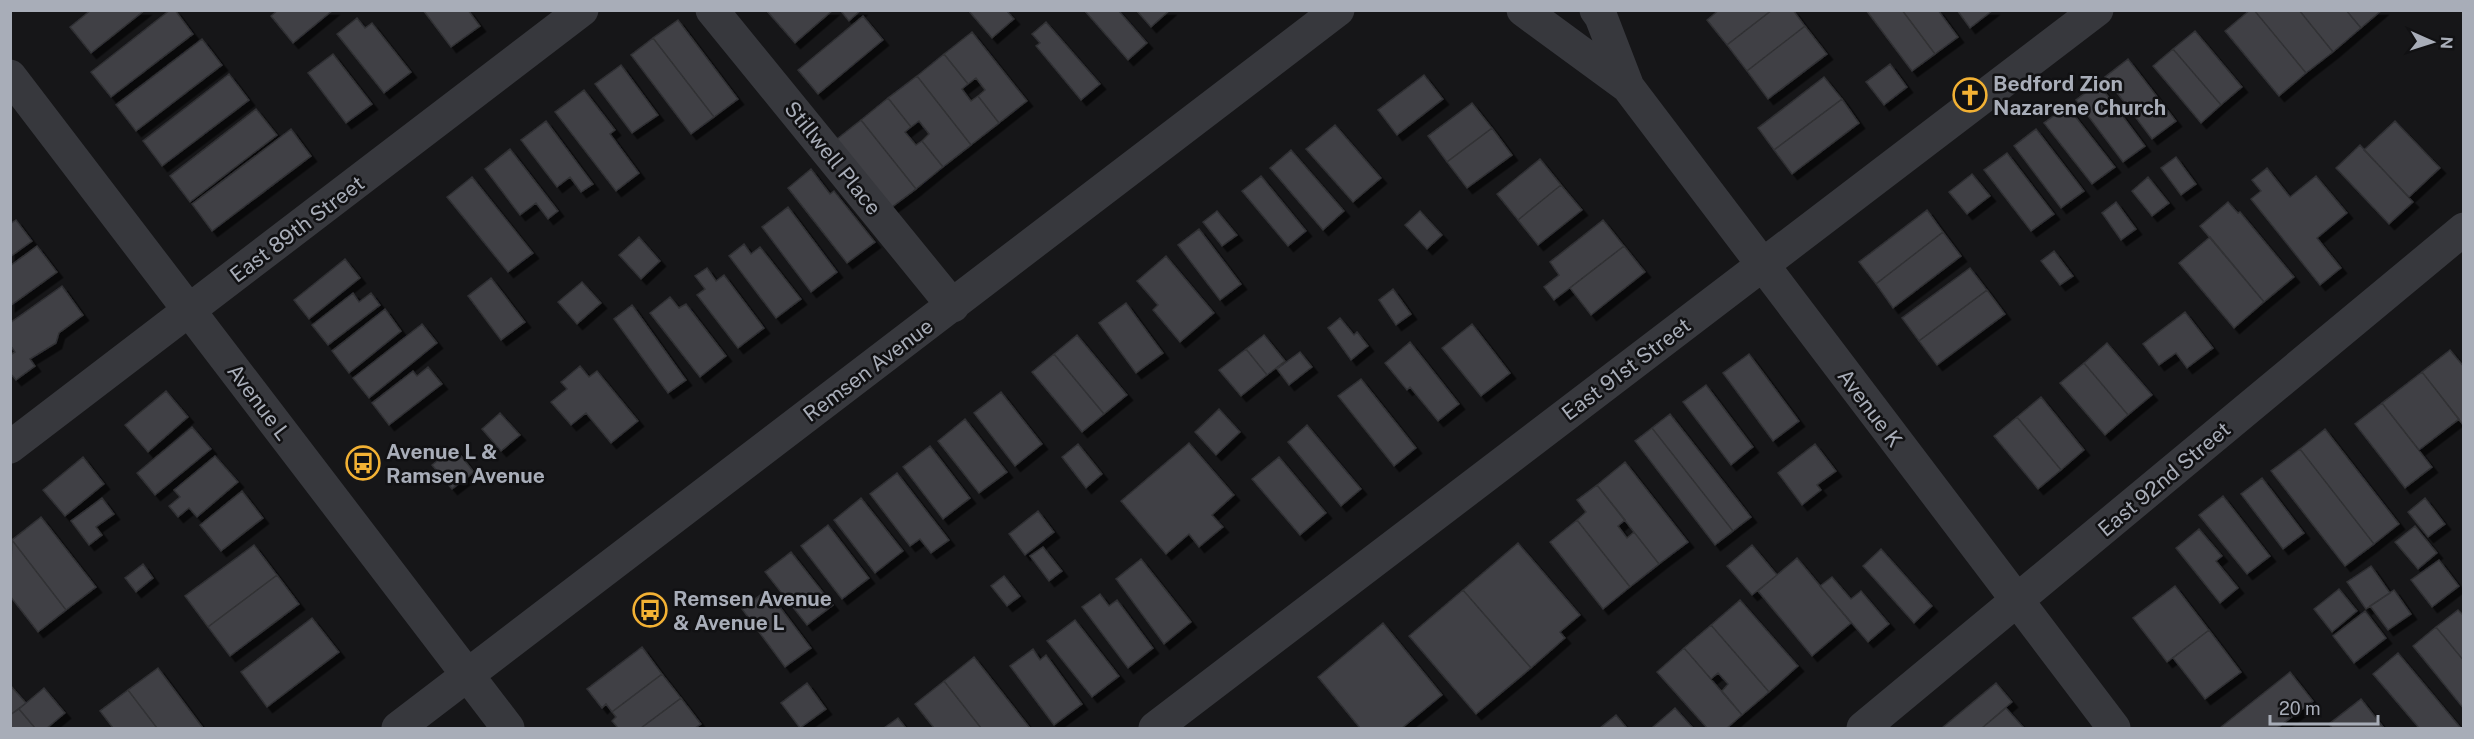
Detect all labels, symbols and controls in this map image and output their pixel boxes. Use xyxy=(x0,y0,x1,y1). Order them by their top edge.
north arrow xyxy=(2402,12,2462,72)
text: N xyxy=(2437,36,2456,50)
place label: Bedford Zion Nazarene Church xyxy=(1993,71,2166,120)
church icon: Bedford Zion Nazarene Church xyxy=(1952,77,1988,113)
street label: Stillwell Place xyxy=(779,96,887,220)
street label: East 89th Street xyxy=(225,170,369,288)
street label: East 91st Street xyxy=(1557,312,1695,426)
street label: Remsen Avenue xyxy=(798,313,938,427)
street label: Avenue L xyxy=(222,359,296,445)
street label: Avenue K xyxy=(1833,364,1907,452)
street label: East 92nd Street xyxy=(2093,416,2235,542)
place label: Avenue L & Ramsen Avenue xyxy=(386,439,545,488)
bus stop icon: Avenue L & Ramsen Avenue xyxy=(345,445,381,481)
place label: Remsen Avenue & Avenue L xyxy=(673,586,832,635)
bus stop icon: Remsen Avenue & Avenue L xyxy=(632,592,668,628)
scale bar xyxy=(2270,688,2378,726)
text: 20 m xyxy=(2279,698,2321,719)

